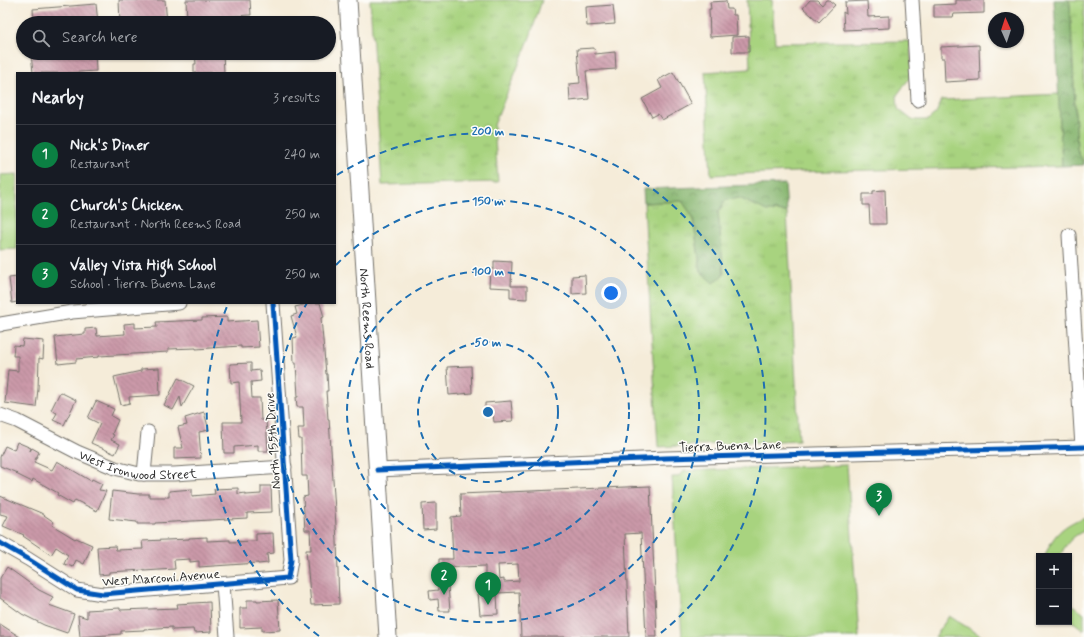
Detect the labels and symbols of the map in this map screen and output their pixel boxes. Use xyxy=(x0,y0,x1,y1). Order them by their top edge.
north arrow xyxy=(988,12,1024,48)
text: 200 m xyxy=(472,124,505,140)
text: 150 m xyxy=(472,194,504,210)
text: 100 m xyxy=(472,264,505,280)
street label: North Reems Road xyxy=(355,268,378,369)
your location xyxy=(601,283,621,303)
text: 50 m xyxy=(475,335,502,351)
street label: North 155th Drive xyxy=(262,392,285,490)
centre of rings xyxy=(481,405,495,419)
street label: Tierra Buena Lane xyxy=(679,436,782,457)
street label: West Ironwood Street xyxy=(76,447,198,484)
pin: 3 xyxy=(866,483,892,516)
pin: 2 xyxy=(431,562,457,595)
street label: West Marconi Avenue xyxy=(102,566,220,591)
pin: 1 xyxy=(475,572,501,605)

